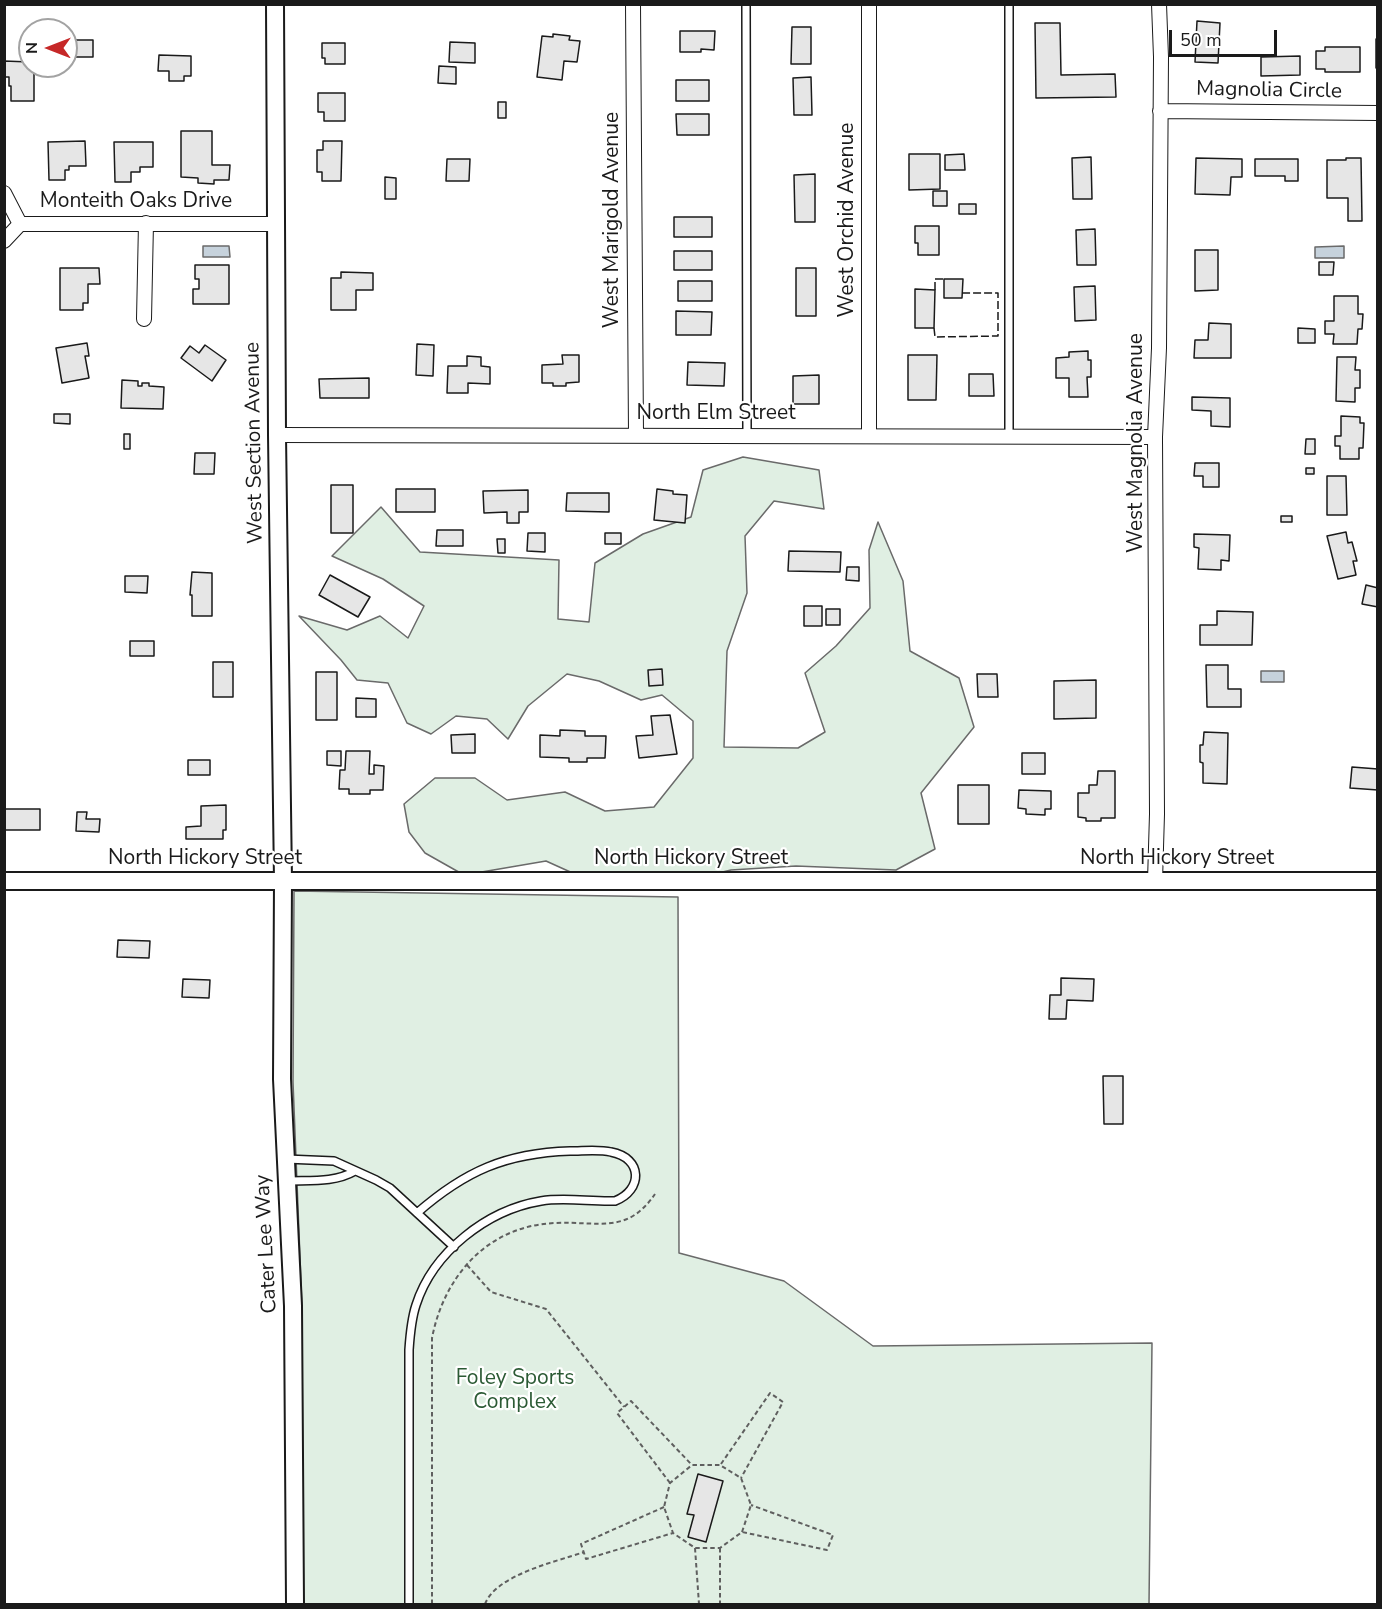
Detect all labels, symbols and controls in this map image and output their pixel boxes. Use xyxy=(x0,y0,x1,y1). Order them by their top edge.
north arrow xyxy=(18,18,78,78)
scale bar xyxy=(1172,18,1280,56)
text: 50 m xyxy=(1180,28,1222,52)
text: N xyxy=(21,42,43,54)
street label: Magnolia Circle xyxy=(1196,77,1342,105)
street label: West Marigold Avenue xyxy=(600,112,626,328)
street label: West Orchid Avenue xyxy=(835,123,861,317)
street label: Monteith Oaks Drive xyxy=(40,189,232,215)
street label: West Magnolia Avenue xyxy=(1124,333,1150,553)
street label: West Section Avenue xyxy=(241,342,269,544)
street label: North Elm Street xyxy=(636,401,796,427)
street label: North Hickory Street xyxy=(108,846,302,872)
street label: North Hickory Street xyxy=(594,846,788,872)
street label: North Hickory Street xyxy=(1080,846,1274,872)
street label: Cater Lee Way xyxy=(251,1174,283,1314)
park label: Foley Sports Complex xyxy=(456,1366,574,1416)

